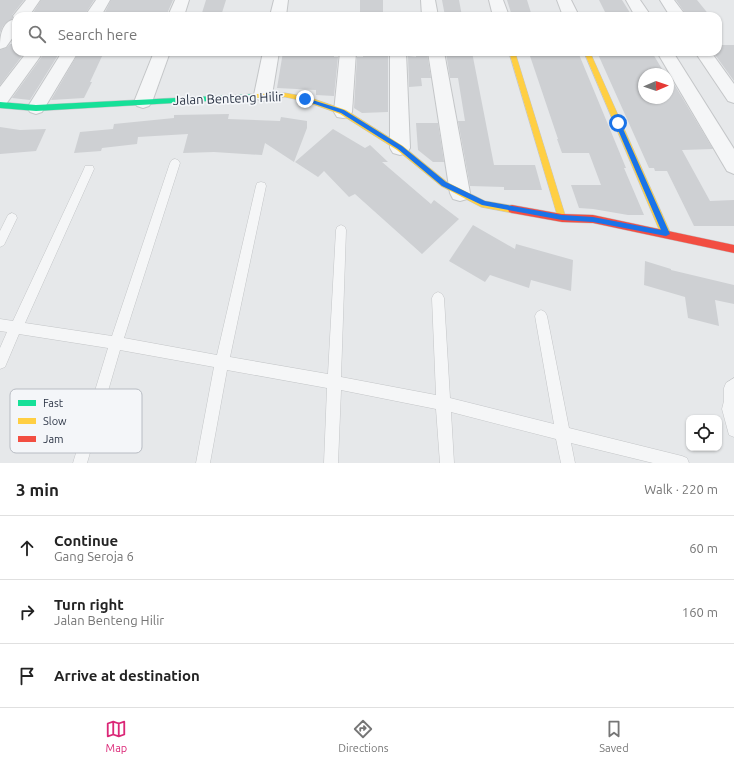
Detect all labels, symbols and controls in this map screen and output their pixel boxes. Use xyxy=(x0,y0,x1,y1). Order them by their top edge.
search box xyxy=(12,12,722,56)
icon: search xyxy=(26,23,48,45)
text: Search here xyxy=(58,26,137,43)
north arrow xyxy=(638,68,674,104)
street label: Jalan Benteng Hilir xyxy=(173,89,283,107)
route end xyxy=(296,90,314,108)
route start xyxy=(609,114,627,132)
legend xyxy=(10,389,142,453)
text: Fast xyxy=(43,397,64,409)
text: Slow xyxy=(43,415,67,427)
map controls xyxy=(686,415,722,451)
button: locate xyxy=(686,415,722,451)
text: Jam xyxy=(43,433,64,445)
text: 3 min xyxy=(16,480,59,499)
text: Walk · 220 m xyxy=(644,482,718,496)
text: Continue xyxy=(54,532,118,549)
icon: ahead xyxy=(16,537,38,559)
text: 60 m xyxy=(689,541,718,555)
text: Gang Seroja 6 xyxy=(54,549,134,563)
text: Turn right xyxy=(54,596,124,613)
icon: right xyxy=(16,601,38,623)
text: 160 m xyxy=(682,605,718,619)
text: Jalan Benteng Hilir xyxy=(54,613,164,627)
icon: arrive xyxy=(16,665,38,687)
text: Arrive at destination xyxy=(54,667,200,684)
tab: Map xyxy=(105,718,127,754)
tab: Directions xyxy=(338,718,389,754)
tab: Saved xyxy=(599,718,629,754)

